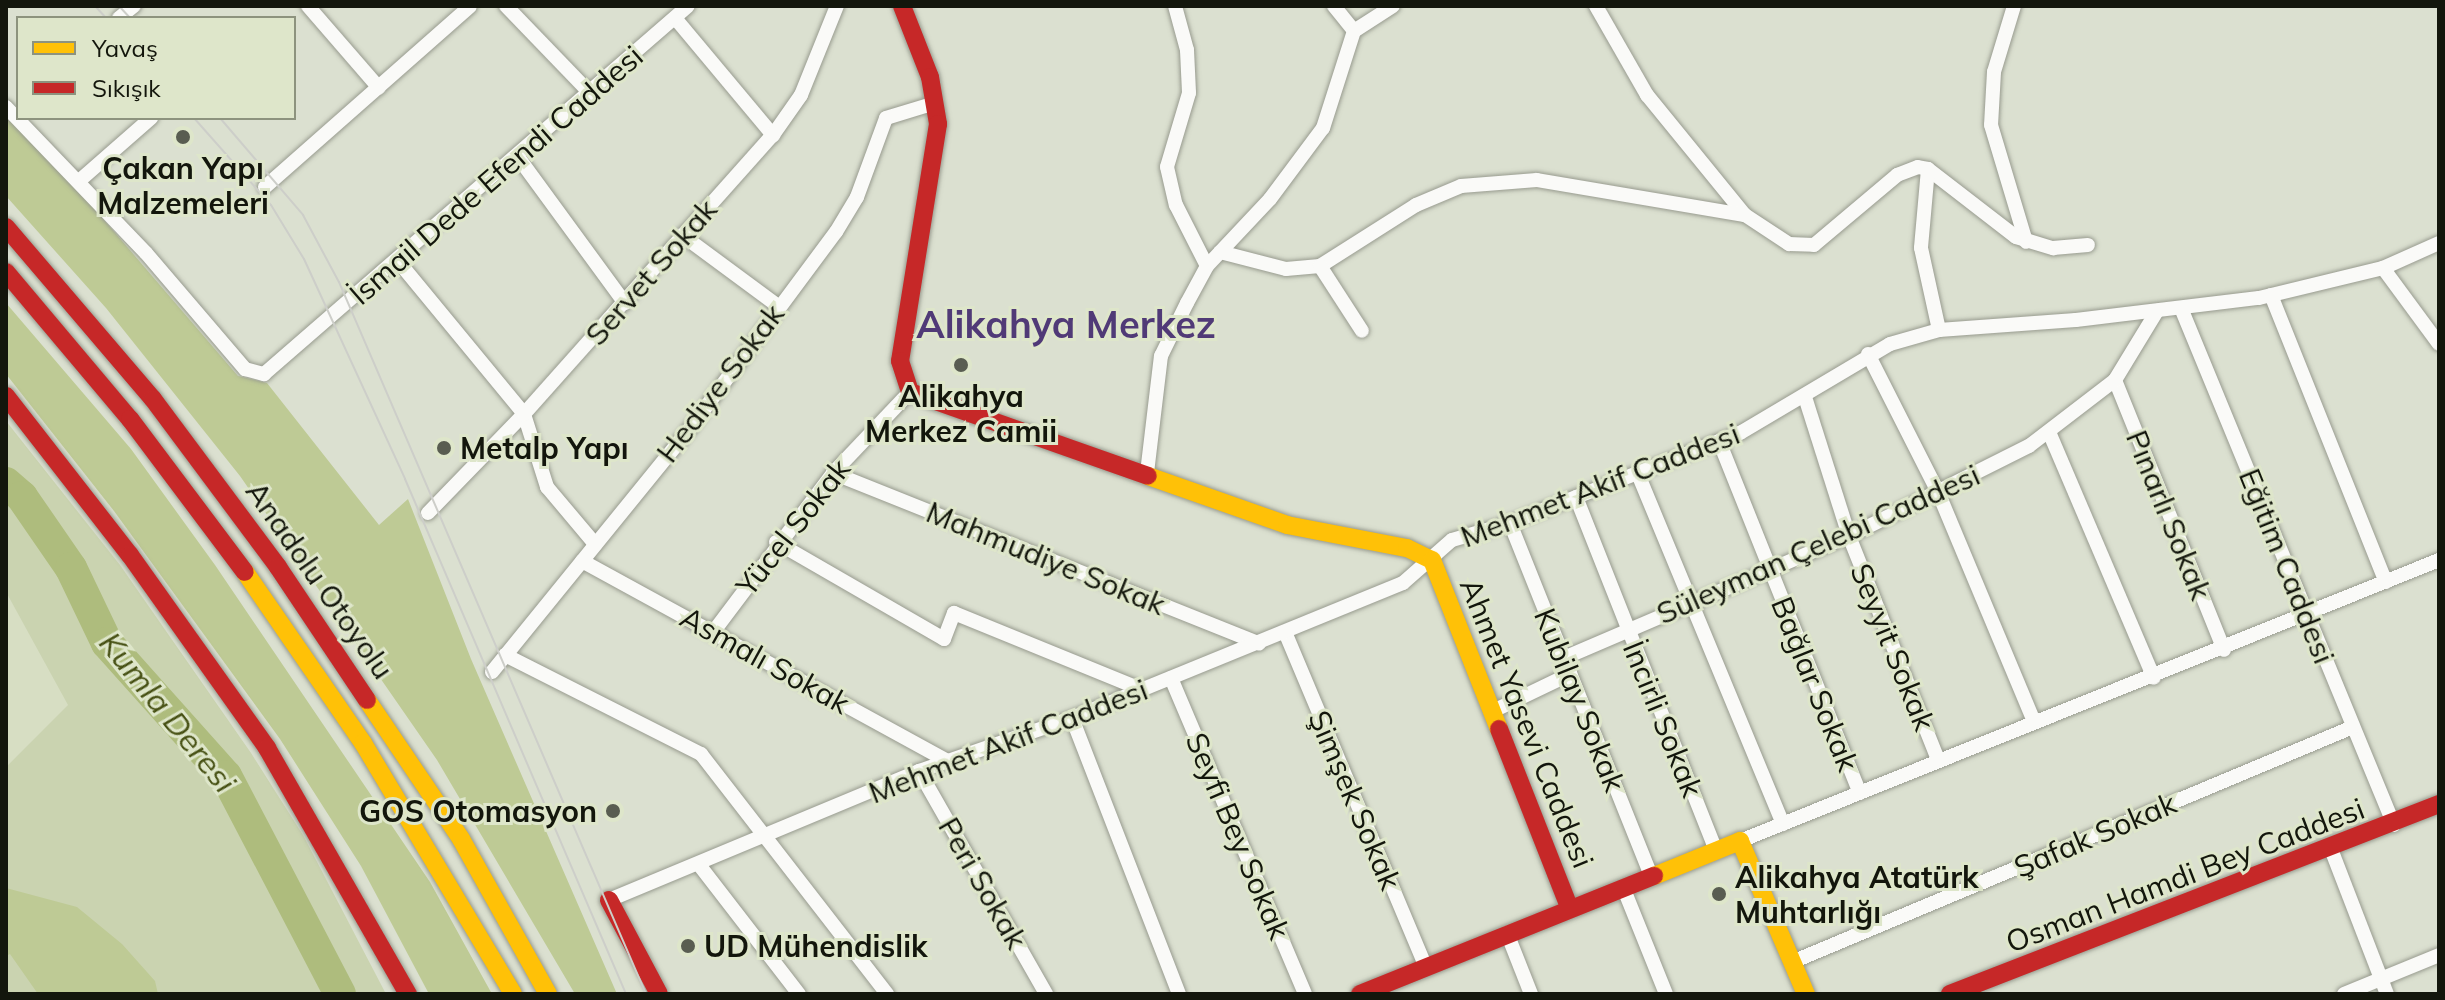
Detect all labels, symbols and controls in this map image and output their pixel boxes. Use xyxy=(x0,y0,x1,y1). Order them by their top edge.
legend xyxy=(16,16,296,120)
text: Yavaş xyxy=(92,33,158,63)
street label: İsmail Dede Efendi Caddesi xyxy=(342,38,650,312)
text: Sıkışık xyxy=(92,73,161,103)
marker: Çakan Yapı Malzemeleri xyxy=(174,128,192,146)
place label: Çakan Yapı Malzemeleri xyxy=(97,150,269,220)
street label: Servet Sokak xyxy=(578,192,724,352)
street label: Hediye Sokak xyxy=(649,297,791,469)
district label: Alikahya Merkez xyxy=(916,302,1216,348)
marker: Alikahya Merkez Camii xyxy=(952,356,970,374)
place label: Alikahya Merkez Camii xyxy=(865,378,1057,448)
street label: Mehmet Akif Caddesi xyxy=(1456,415,1744,555)
street label: Pınarlı Sokak xyxy=(2119,425,2219,605)
place label: Metalp Yapı xyxy=(460,430,629,466)
marker: Metalp Yapı xyxy=(435,439,453,457)
street label: Yücel Sokak xyxy=(728,451,858,603)
street label: Süleyman Çelebi Caddesi xyxy=(1651,456,1985,632)
street label: Eğitim Caddesi xyxy=(2232,463,2342,669)
street label: Anadolu Otoyolu xyxy=(239,474,401,686)
street label: Mahmudiye Sokak xyxy=(921,494,1171,622)
street label: Seyyit Sokak xyxy=(1843,558,1943,736)
street label: Ahmet Yasevi Caddesi xyxy=(1452,573,1602,873)
street label: Bağlar Sokak xyxy=(1764,592,1866,776)
street label: Asmalı Sokak xyxy=(674,599,856,721)
street label: Kubilay Sokak xyxy=(1527,603,1633,797)
water label: Kumla Deresi xyxy=(92,624,244,800)
street label: İncirli Sokak xyxy=(1615,636,1711,802)
street label: Mehmet Akif Caddesi xyxy=(864,671,1152,811)
street label: Şimşek Sokak xyxy=(1301,705,1409,895)
street label: Seyfi Bey Sokak xyxy=(1178,727,1298,945)
street label: Şafak Sokak xyxy=(2009,785,2181,885)
street label: Osman Hamdi Bey Caddesi xyxy=(2001,790,2369,960)
place label: GOS Otomasyon xyxy=(359,793,597,829)
marker: GOS Otomasyon xyxy=(604,802,622,820)
street label: Peri Sokak xyxy=(931,811,1035,955)
place label: Alikahya Atatürk Muhtarlığı xyxy=(1735,859,1979,930)
marker: Alikahya Atatürk Muhtarlığı xyxy=(1710,885,1728,903)
place label: UD Mühendislik xyxy=(704,928,928,964)
marker: UD Mühendislik xyxy=(679,937,697,955)

